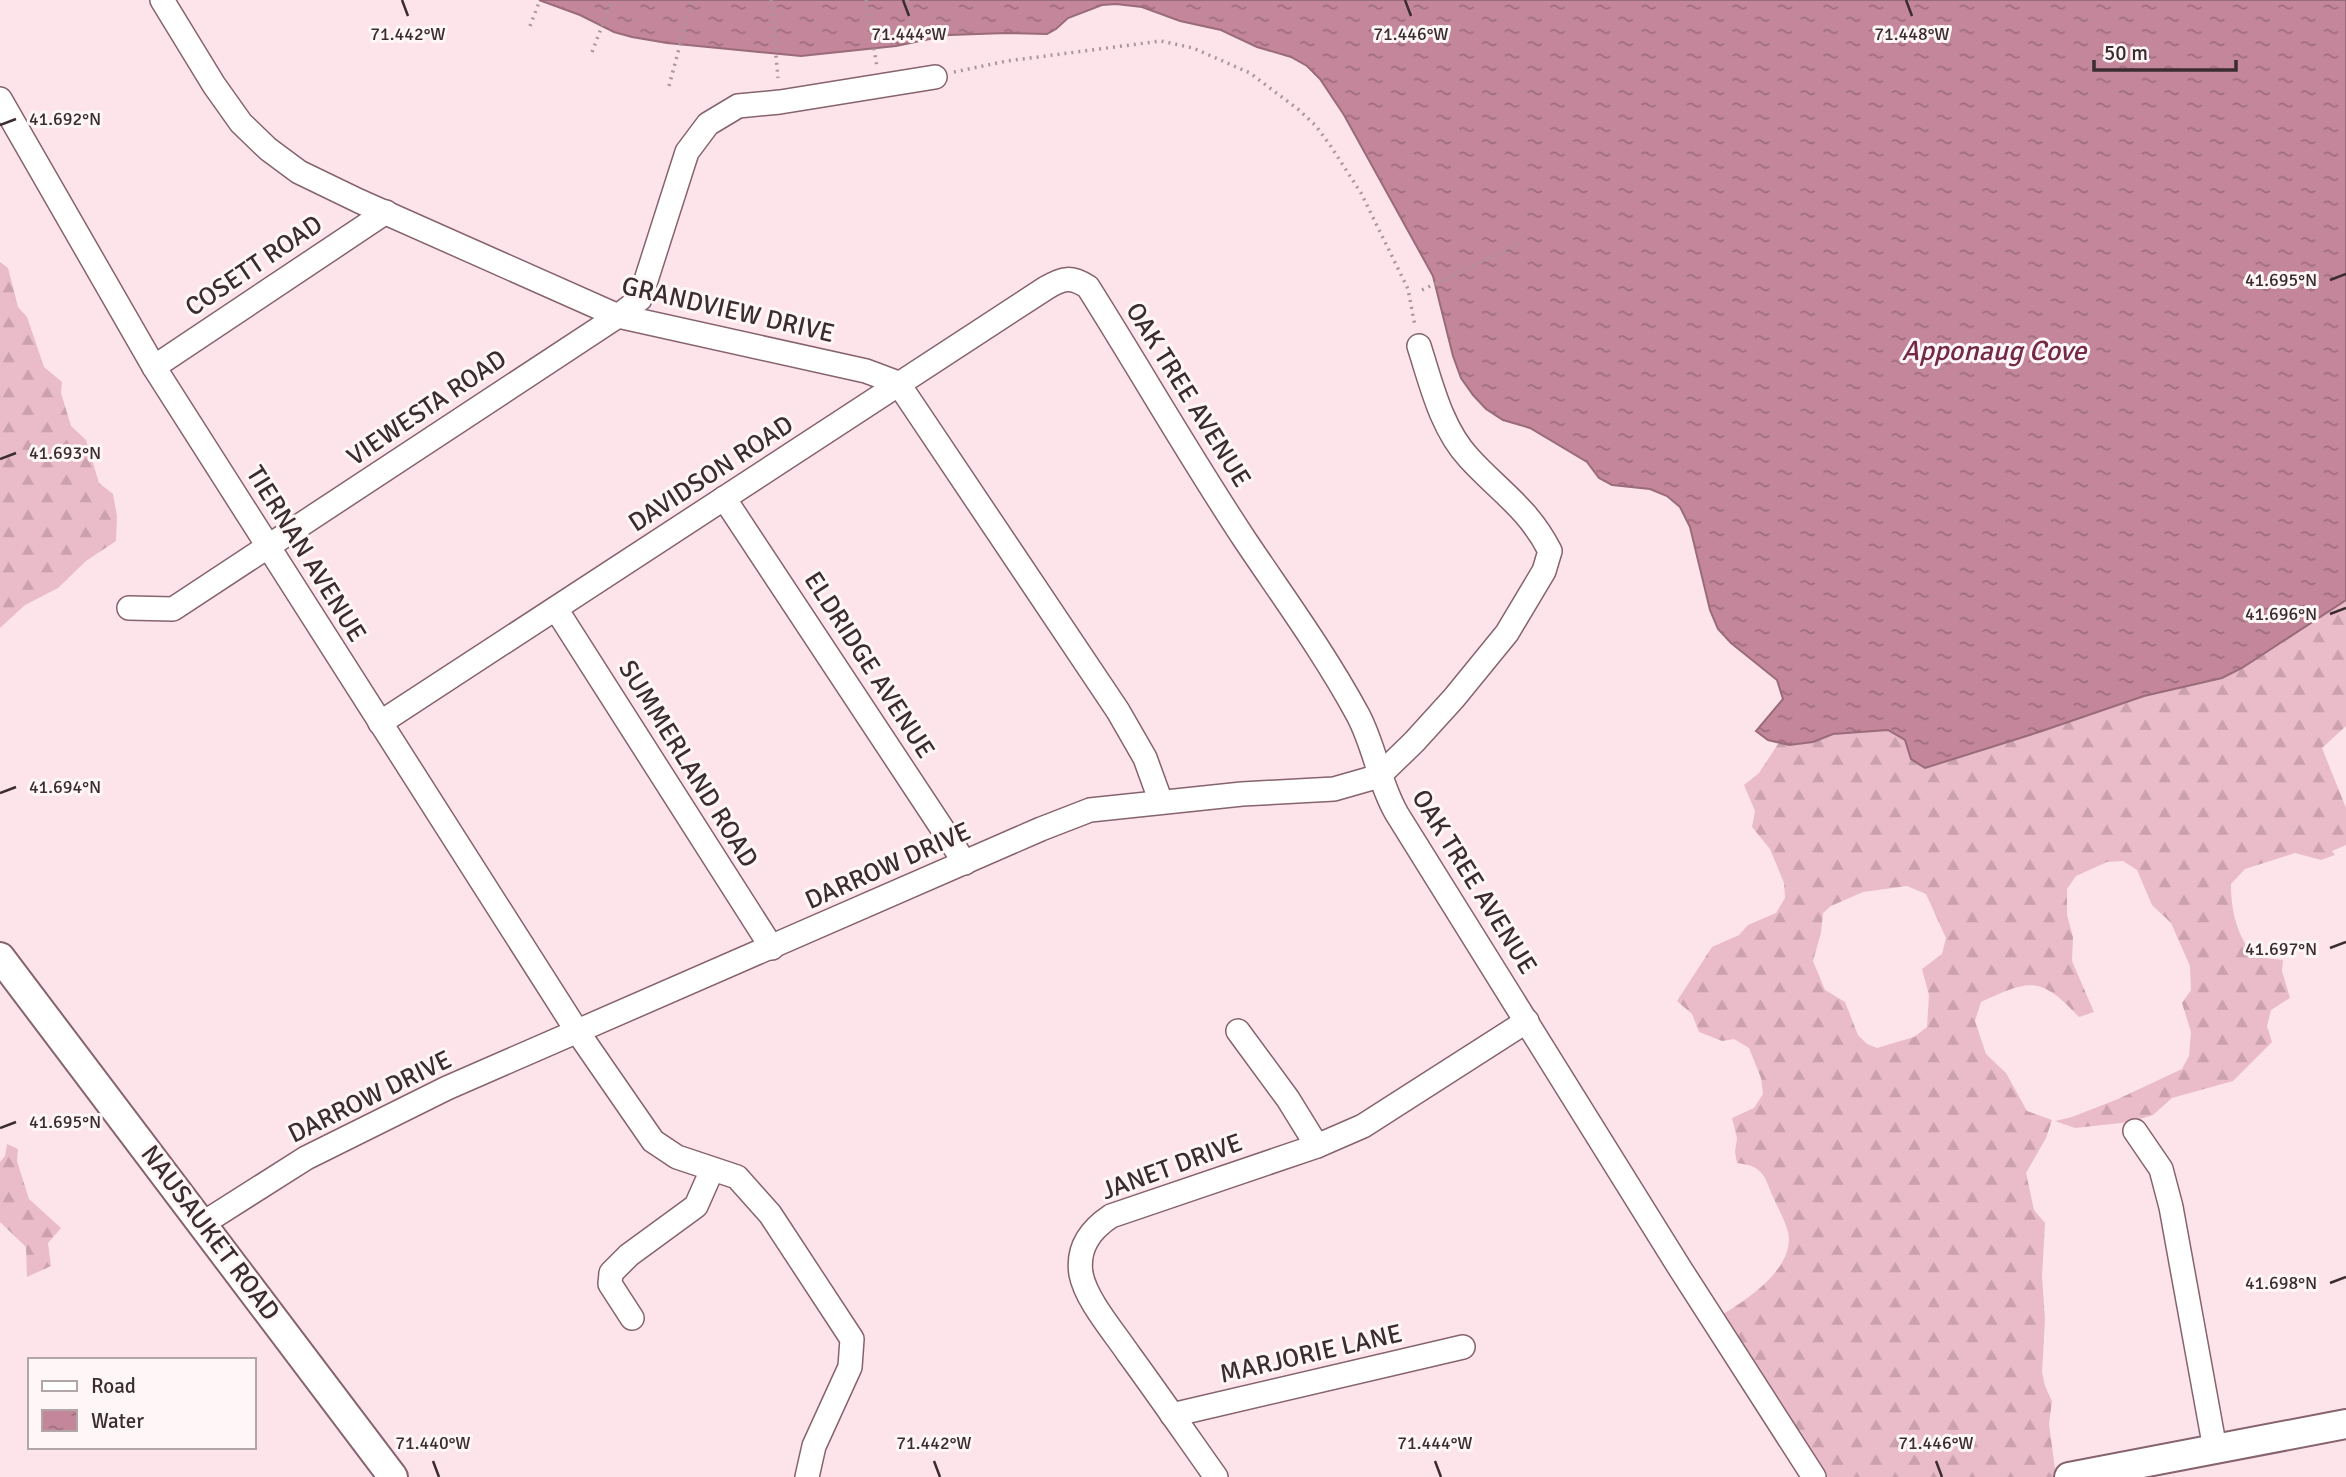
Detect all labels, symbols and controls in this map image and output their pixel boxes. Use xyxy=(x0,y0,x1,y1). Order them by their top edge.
text: 71.442°W xyxy=(370,23,446,45)
text: 71.444°W xyxy=(871,23,947,45)
text: 71.446°W xyxy=(1373,23,1449,45)
text: 71.448°W xyxy=(1874,23,1950,45)
scale bar xyxy=(2094,28,2236,72)
text: 50 m xyxy=(2104,40,2148,66)
text: 41.692°N xyxy=(29,108,101,130)
street label: COSETT ROAD xyxy=(179,208,329,324)
text: 41.695°N xyxy=(2245,269,2317,291)
street label: GRANDVIEW DRIVE xyxy=(618,270,838,350)
street label: OAK TREE AVENUE xyxy=(1118,297,1258,493)
water label: Apponaug Cove xyxy=(1902,334,2088,368)
street label: VIEWESTA ROAD xyxy=(341,343,513,473)
street label: DAVIDSON ROAD xyxy=(623,409,799,539)
text: 41.693°N xyxy=(29,442,101,464)
street label: TIERNAN AVENUE xyxy=(239,460,373,648)
street label: ELDRIDGE AVENUE xyxy=(797,566,941,764)
text: 41.696°N xyxy=(2245,603,2317,625)
street label: SUMMERLAND ROAD xyxy=(611,654,765,874)
text: 41.694°N xyxy=(29,776,101,798)
street label: OAK TREE AVENUE xyxy=(1404,784,1544,980)
street label: DARROW DRIVE xyxy=(800,815,976,917)
text: 41.697°N xyxy=(2245,938,2317,960)
street label: DARROW DRIVE xyxy=(283,1044,457,1150)
text: 41.695°N xyxy=(29,1111,101,1133)
street label: JANET DRIVE xyxy=(1097,1127,1247,1207)
street label: NAUSAUKET ROAD xyxy=(134,1139,286,1327)
text: 41.698°N xyxy=(2245,1272,2317,1294)
street label: MARJORIE LANE xyxy=(1217,1317,1405,1391)
legend xyxy=(28,1358,256,1449)
text: Road xyxy=(91,1373,136,1399)
text: Water xyxy=(91,1408,144,1434)
text: 71.440°W xyxy=(395,1432,471,1454)
text: 71.442°W xyxy=(896,1432,972,1454)
text: 71.444°W xyxy=(1397,1432,1473,1454)
text: 71.446°W xyxy=(1898,1432,1974,1454)

